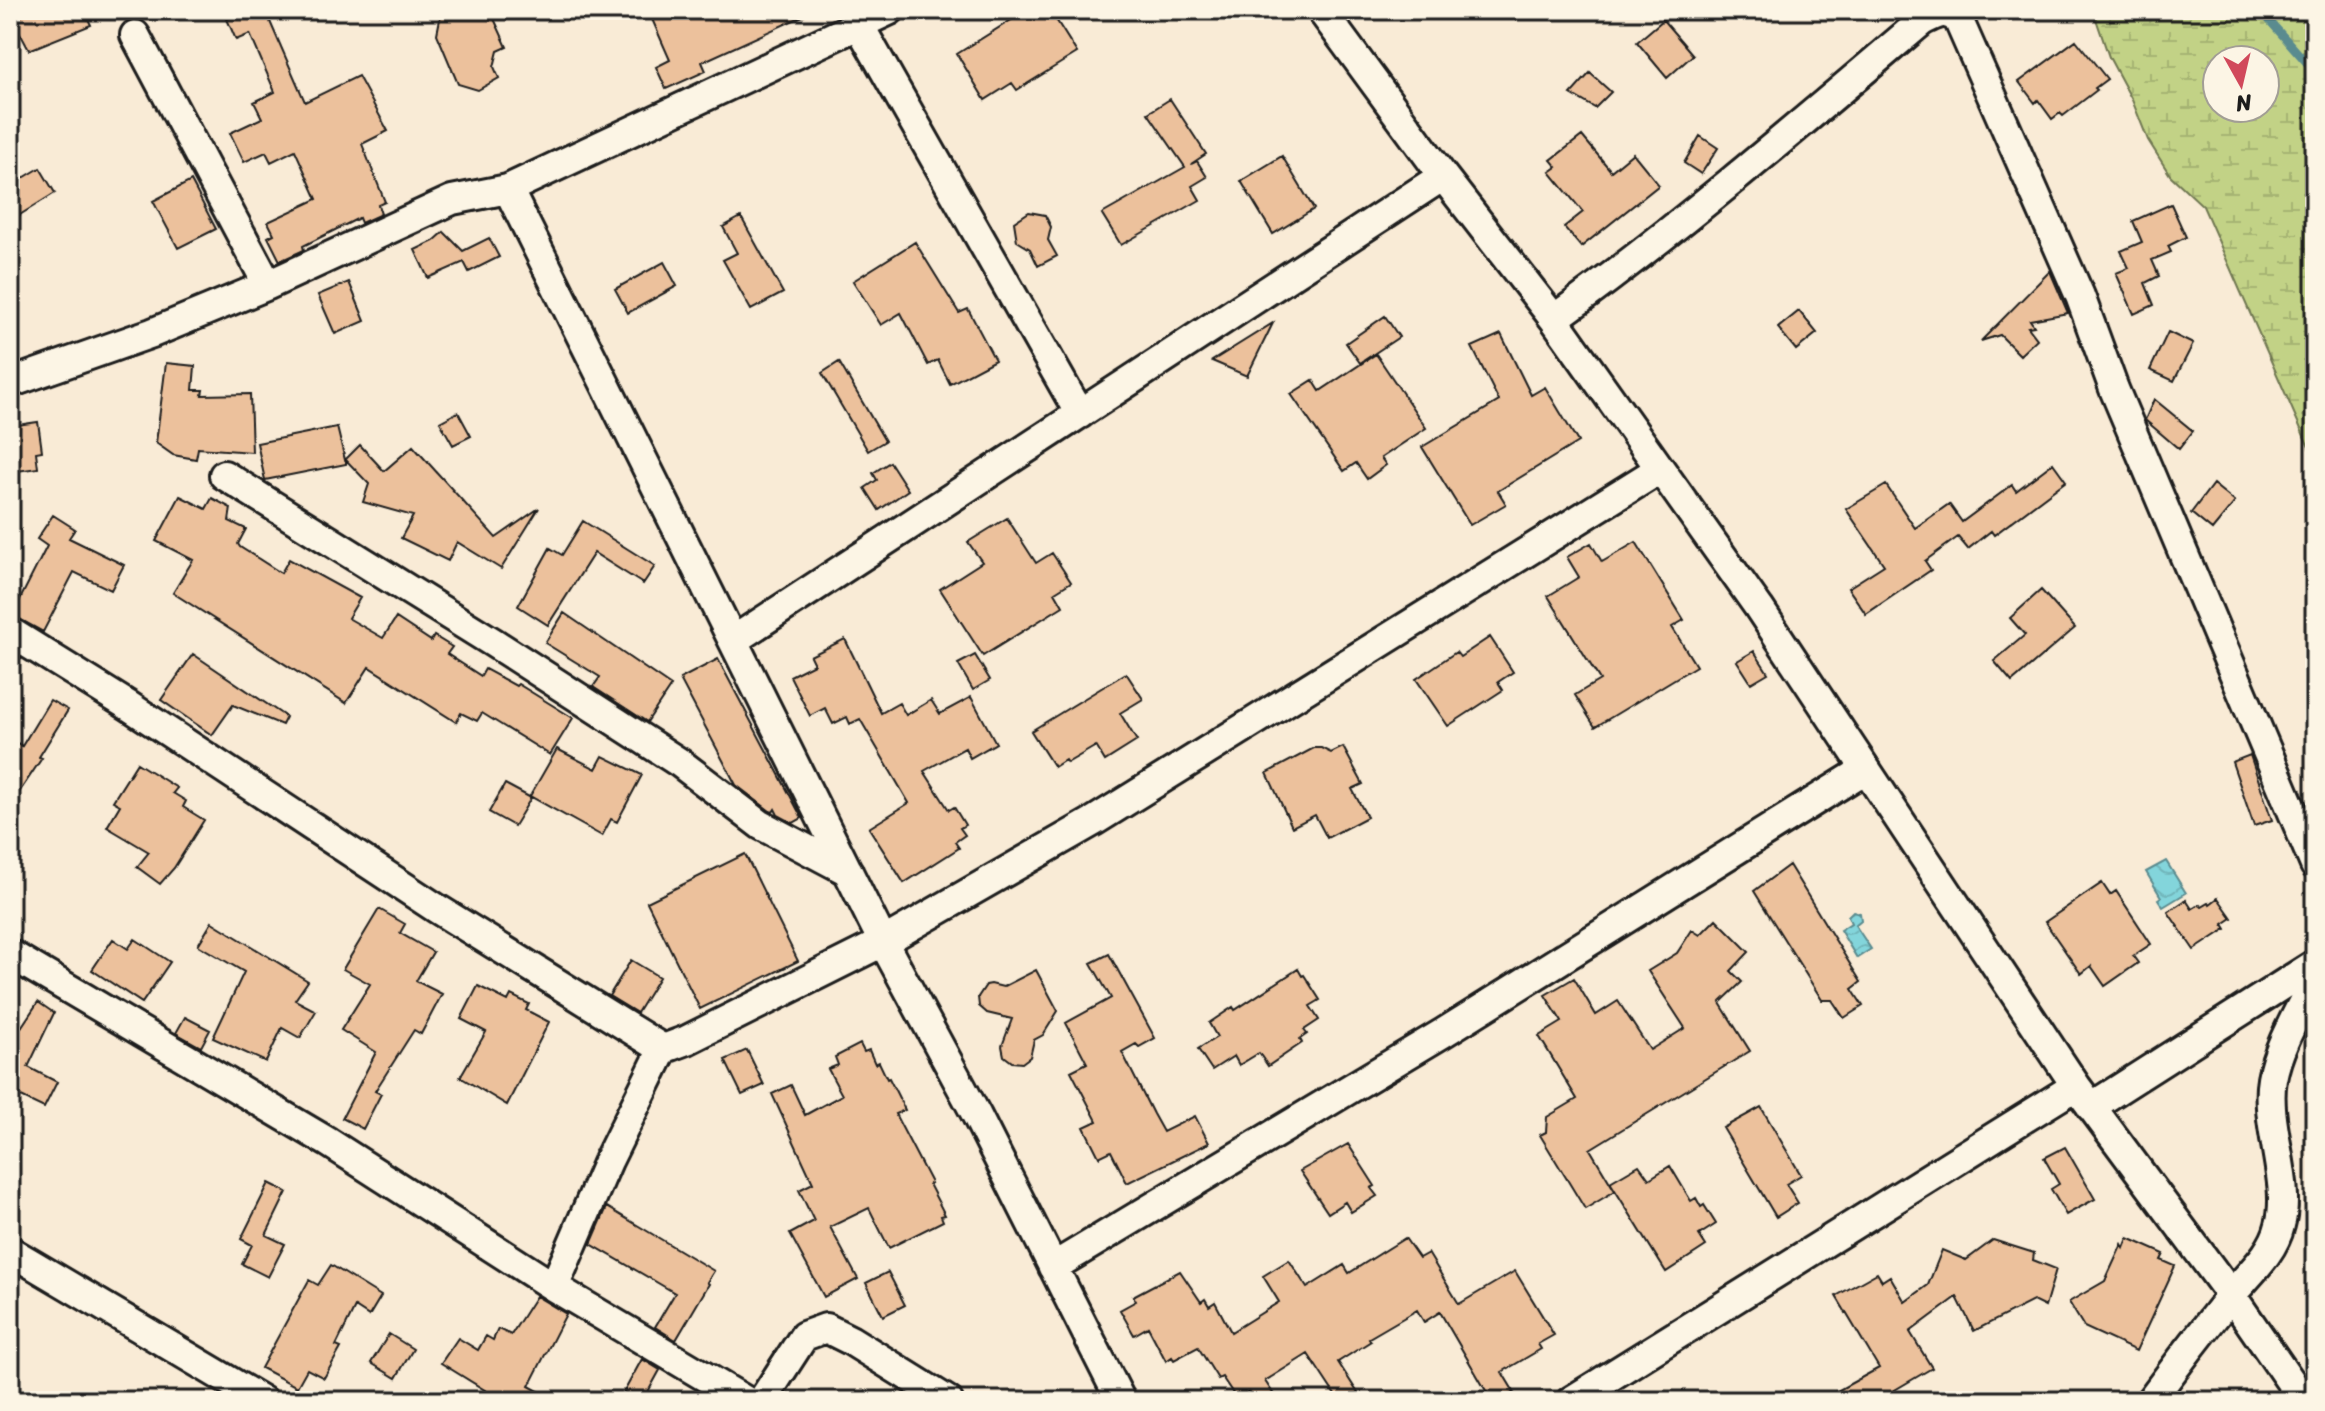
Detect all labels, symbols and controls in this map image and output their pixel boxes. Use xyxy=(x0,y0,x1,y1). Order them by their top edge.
north arrow xyxy=(2201,44,2281,124)
text: N xyxy=(2233,83,2255,124)

